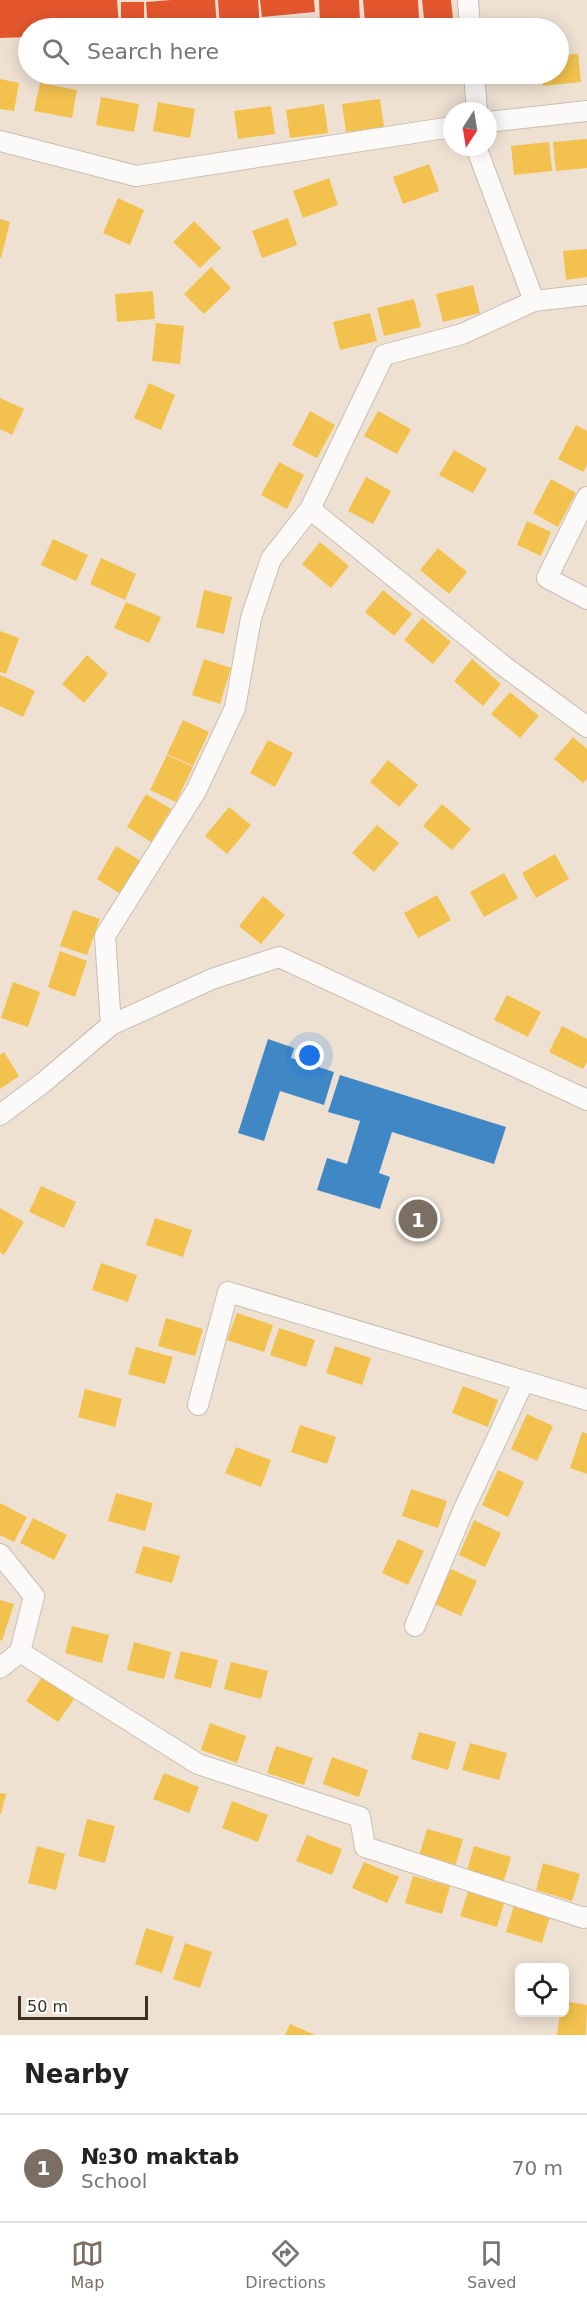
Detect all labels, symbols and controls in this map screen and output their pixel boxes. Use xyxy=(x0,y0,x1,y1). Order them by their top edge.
search box xyxy=(18,18,569,84)
icon: search xyxy=(39,35,72,68)
text: Search here xyxy=(87,39,219,64)
north arrow xyxy=(443,102,497,156)
your location xyxy=(295,1041,324,1070)
pin: 1 xyxy=(398,1196,438,1242)
map controls xyxy=(515,1963,569,2017)
button: locate xyxy=(515,1963,569,2017)
scale bar xyxy=(18,1993,148,2020)
text: 50 m xyxy=(27,1997,68,2016)
text: Nearby xyxy=(24,2059,129,2089)
text: №30 maktab xyxy=(81,2144,239,2169)
text: 1 xyxy=(37,2156,50,2180)
text: 70 m xyxy=(512,2156,563,2180)
text: School xyxy=(81,2169,147,2193)
tab: Map xyxy=(71,2237,104,2292)
tab: Directions xyxy=(245,2237,326,2292)
tab: Saved xyxy=(467,2237,516,2292)

